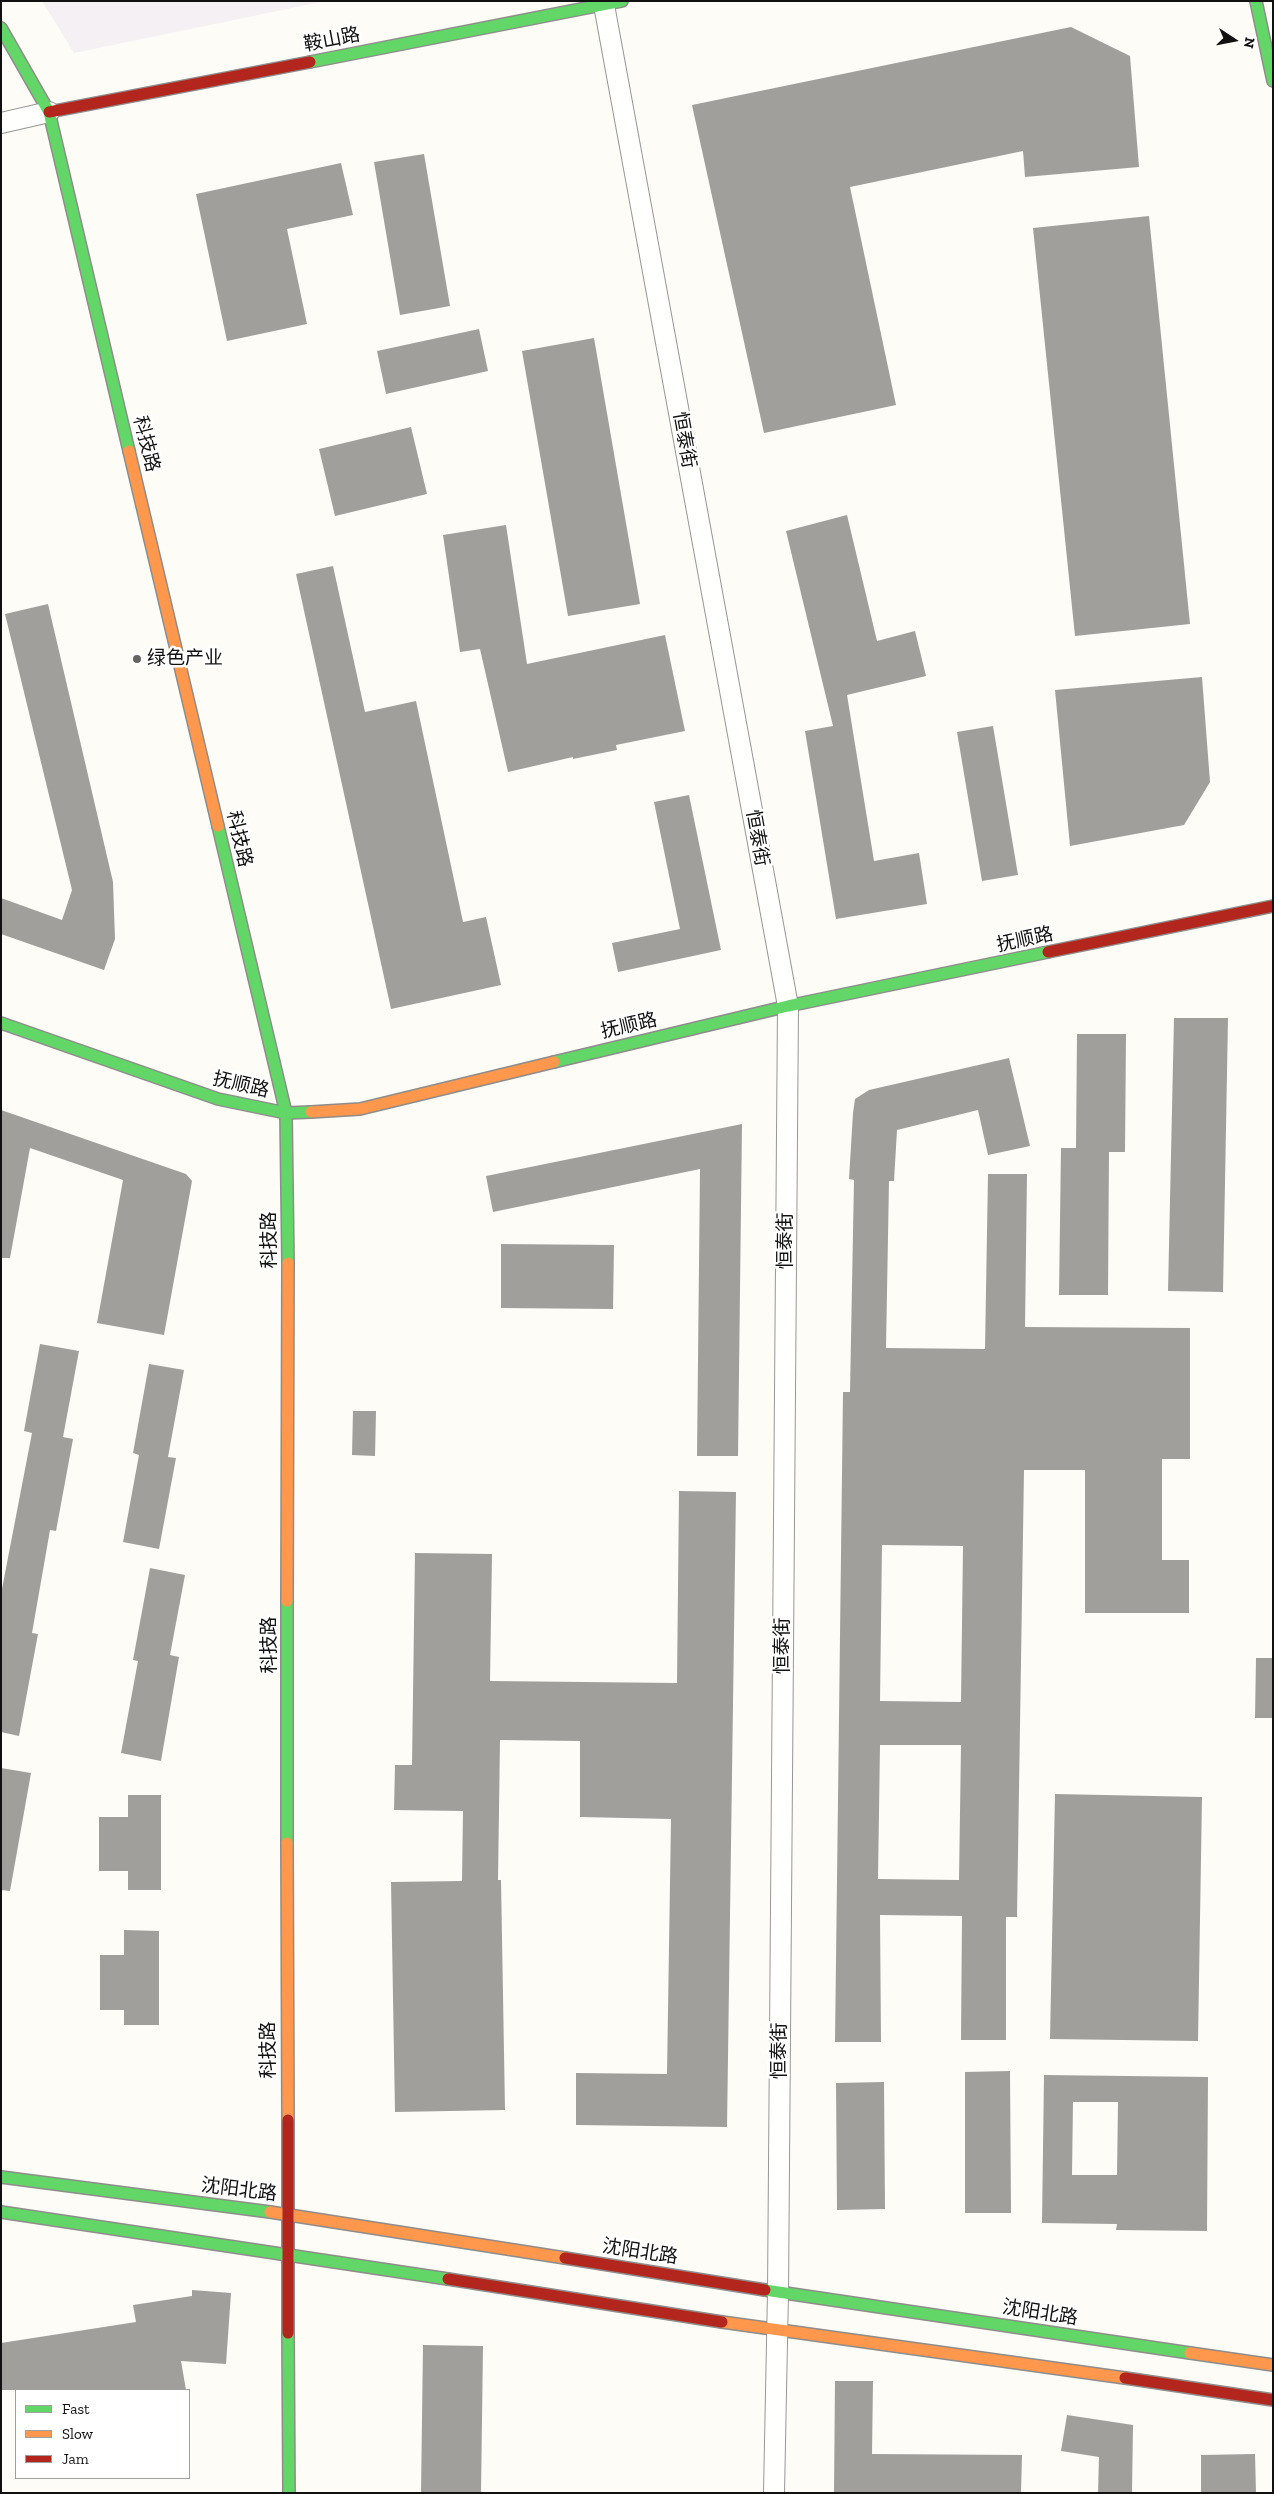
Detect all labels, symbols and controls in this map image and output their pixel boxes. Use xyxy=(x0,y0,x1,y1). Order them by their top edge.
north arrow xyxy=(1209,15,1259,65)
street label: 鞍山路 xyxy=(302,23,362,57)
text: N xyxy=(1240,36,1259,50)
street label: 恒泰街 xyxy=(668,410,700,470)
street label: 科技路 xyxy=(128,414,164,474)
place label: 绿色产业 xyxy=(147,648,223,670)
marker: 绿色产业 xyxy=(131,653,143,665)
street label: 恒泰街 xyxy=(741,808,773,868)
street label: 科技路 xyxy=(221,809,257,869)
street label: 抚顺路 xyxy=(995,923,1055,957)
street label: 抚顺路 xyxy=(599,1008,659,1044)
street label: 抚顺路 xyxy=(211,1067,271,1103)
street label: 科技路 xyxy=(259,1212,281,1268)
street label: 恒泰街 xyxy=(775,1213,797,1269)
street label: 科技路 xyxy=(259,1617,281,1673)
street label: 恒泰街 xyxy=(772,1618,794,1674)
street label: 科技路 xyxy=(258,2022,280,2078)
street label: 恒泰街 xyxy=(769,2023,791,2079)
street label: 沈阳北路 xyxy=(200,2174,278,2206)
street label: 沈阳北路 xyxy=(601,2235,679,2269)
street label: 沈阳北路 xyxy=(1001,2296,1079,2330)
legend xyxy=(15,2389,190,2479)
text: Fast xyxy=(62,2400,90,2418)
text: Slow xyxy=(62,2425,93,2443)
text: Jam xyxy=(62,2450,89,2468)

